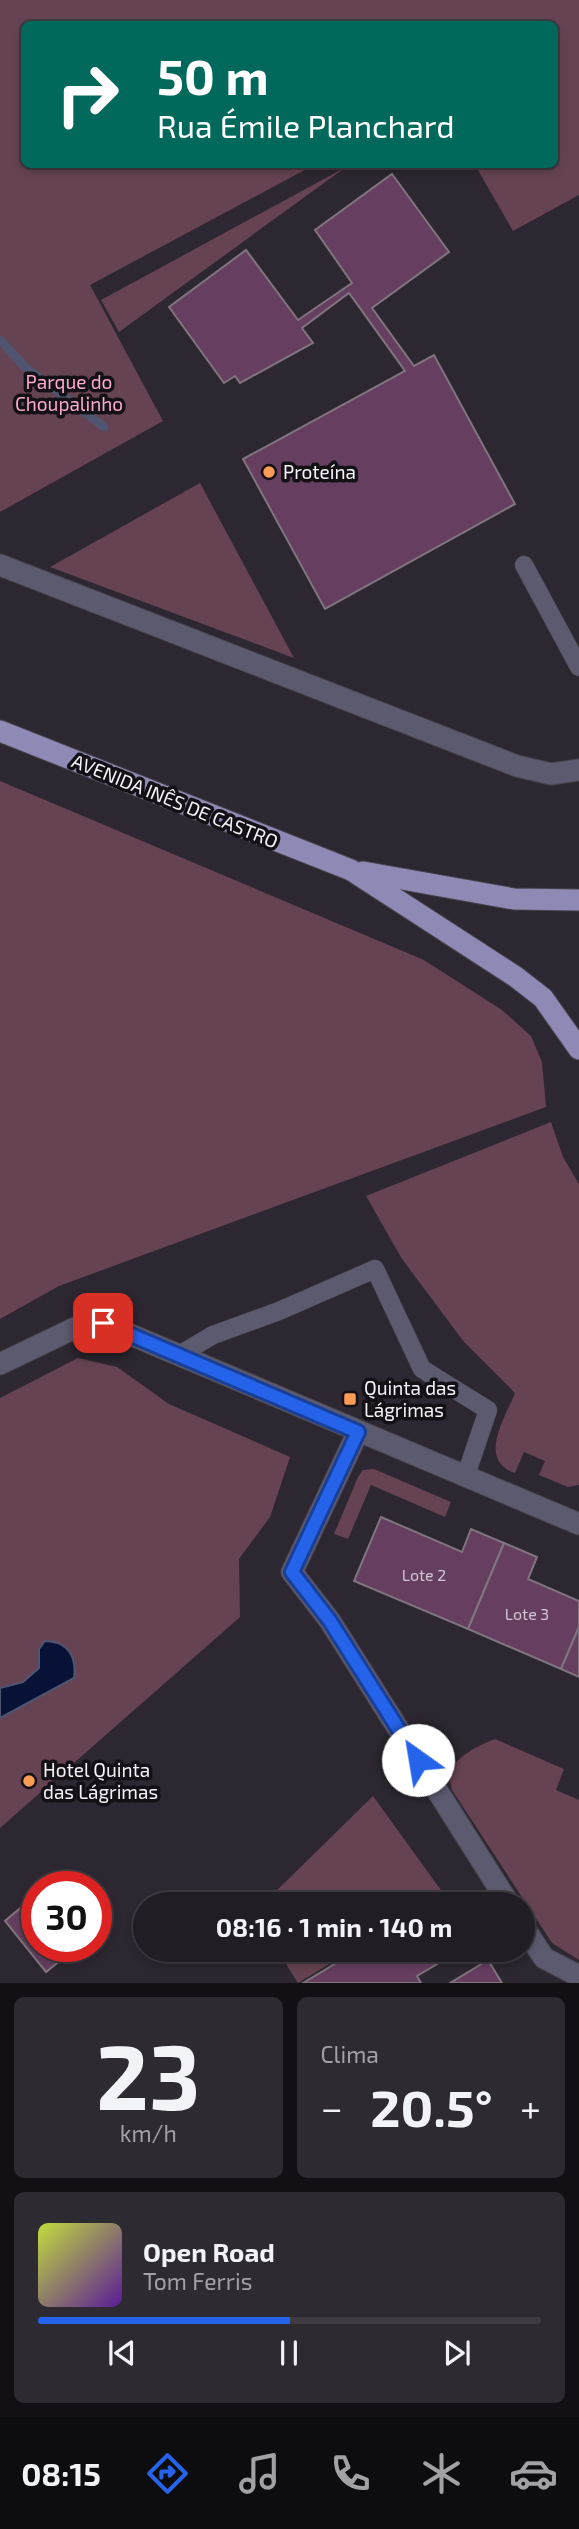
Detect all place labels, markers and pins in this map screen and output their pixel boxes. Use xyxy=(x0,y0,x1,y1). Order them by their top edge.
place label: Proteína xyxy=(283,460,356,483)
marker: Proteína xyxy=(261,464,277,480)
pin xyxy=(73,1293,133,1353)
place label: Quinta das Lágrimas xyxy=(364,1376,456,1421)
marker: Quinta das Lágrimas xyxy=(342,1391,358,1407)
place label: Hotel Quinta das Lágrimas xyxy=(43,1758,158,1803)
marker: Hotel Quinta das Lágrimas xyxy=(21,1773,37,1789)

